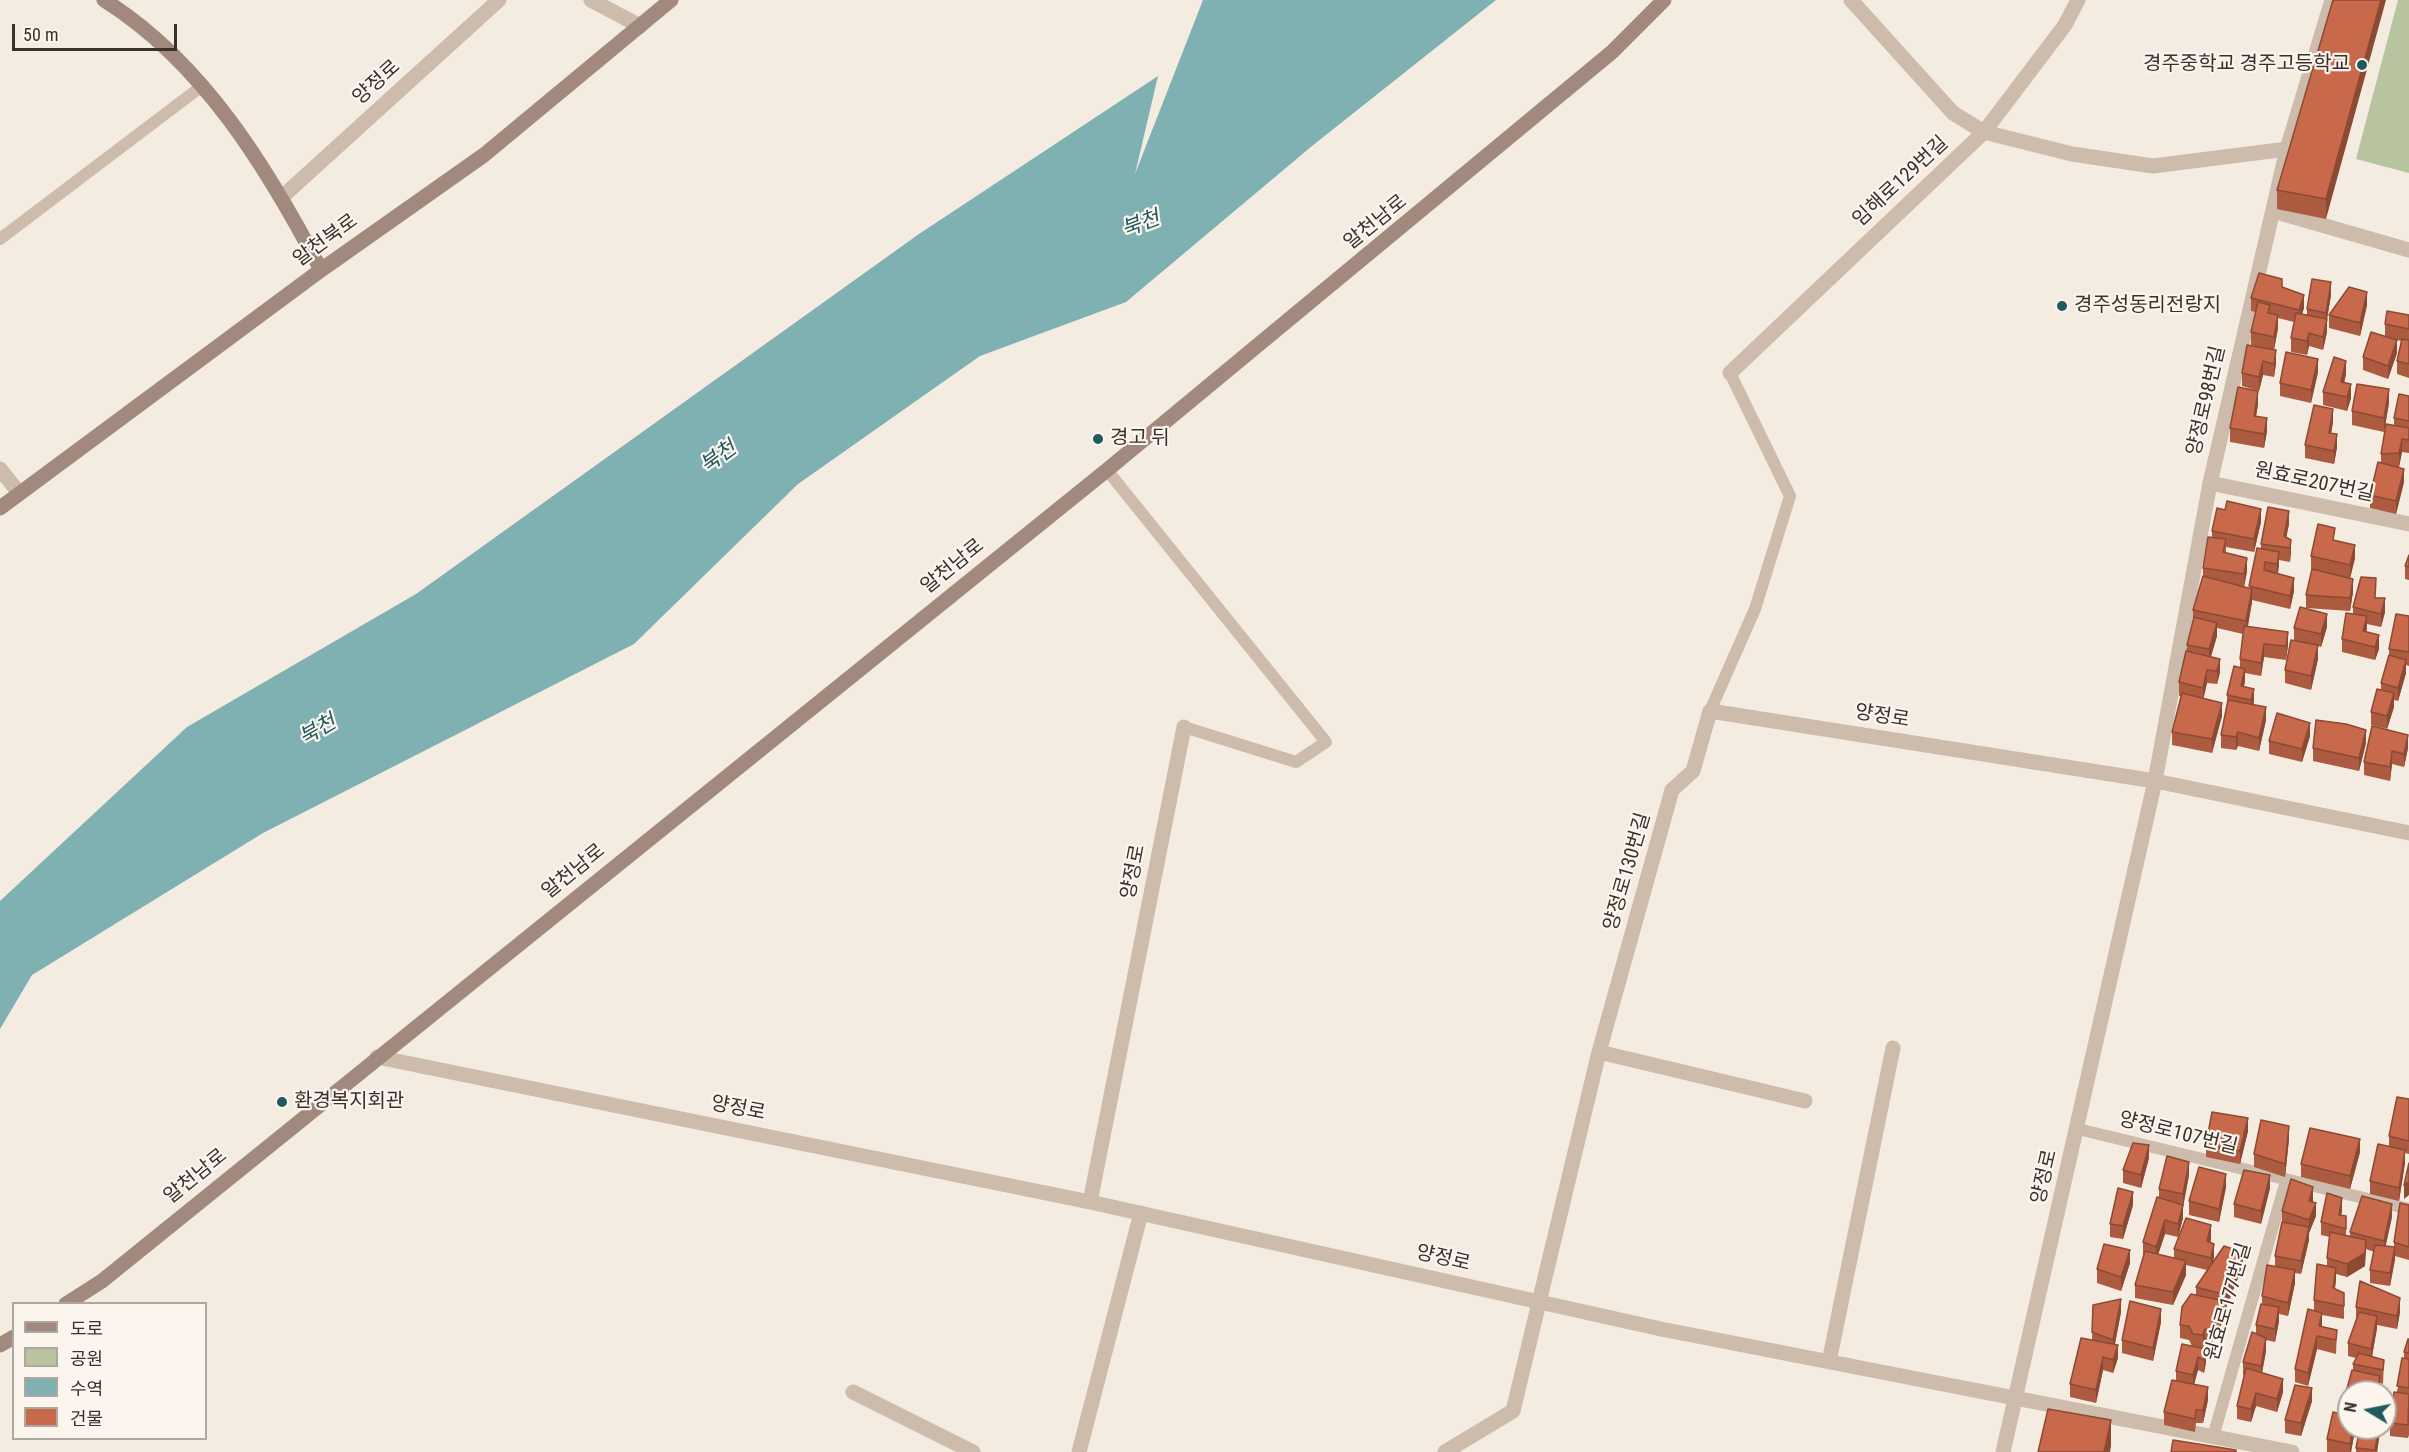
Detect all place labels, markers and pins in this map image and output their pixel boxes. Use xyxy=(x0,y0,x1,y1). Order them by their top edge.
place label: 경주중학교 경주고등학교 xyxy=(2143,53,2350,77)
marker: 경주중학교 경주고등학교 xyxy=(2355,58,2369,72)
place label: 경주성동리전랑지 xyxy=(2074,294,2221,318)
marker: 경주성동리전랑지 xyxy=(2055,299,2069,313)
place label: 경고 뒤 xyxy=(1110,427,1170,451)
marker: 경고 뒤 xyxy=(1091,432,1105,446)
place label: 환경복지회관 xyxy=(294,1090,404,1114)
marker: 환경복지회관 xyxy=(275,1095,289,1109)

